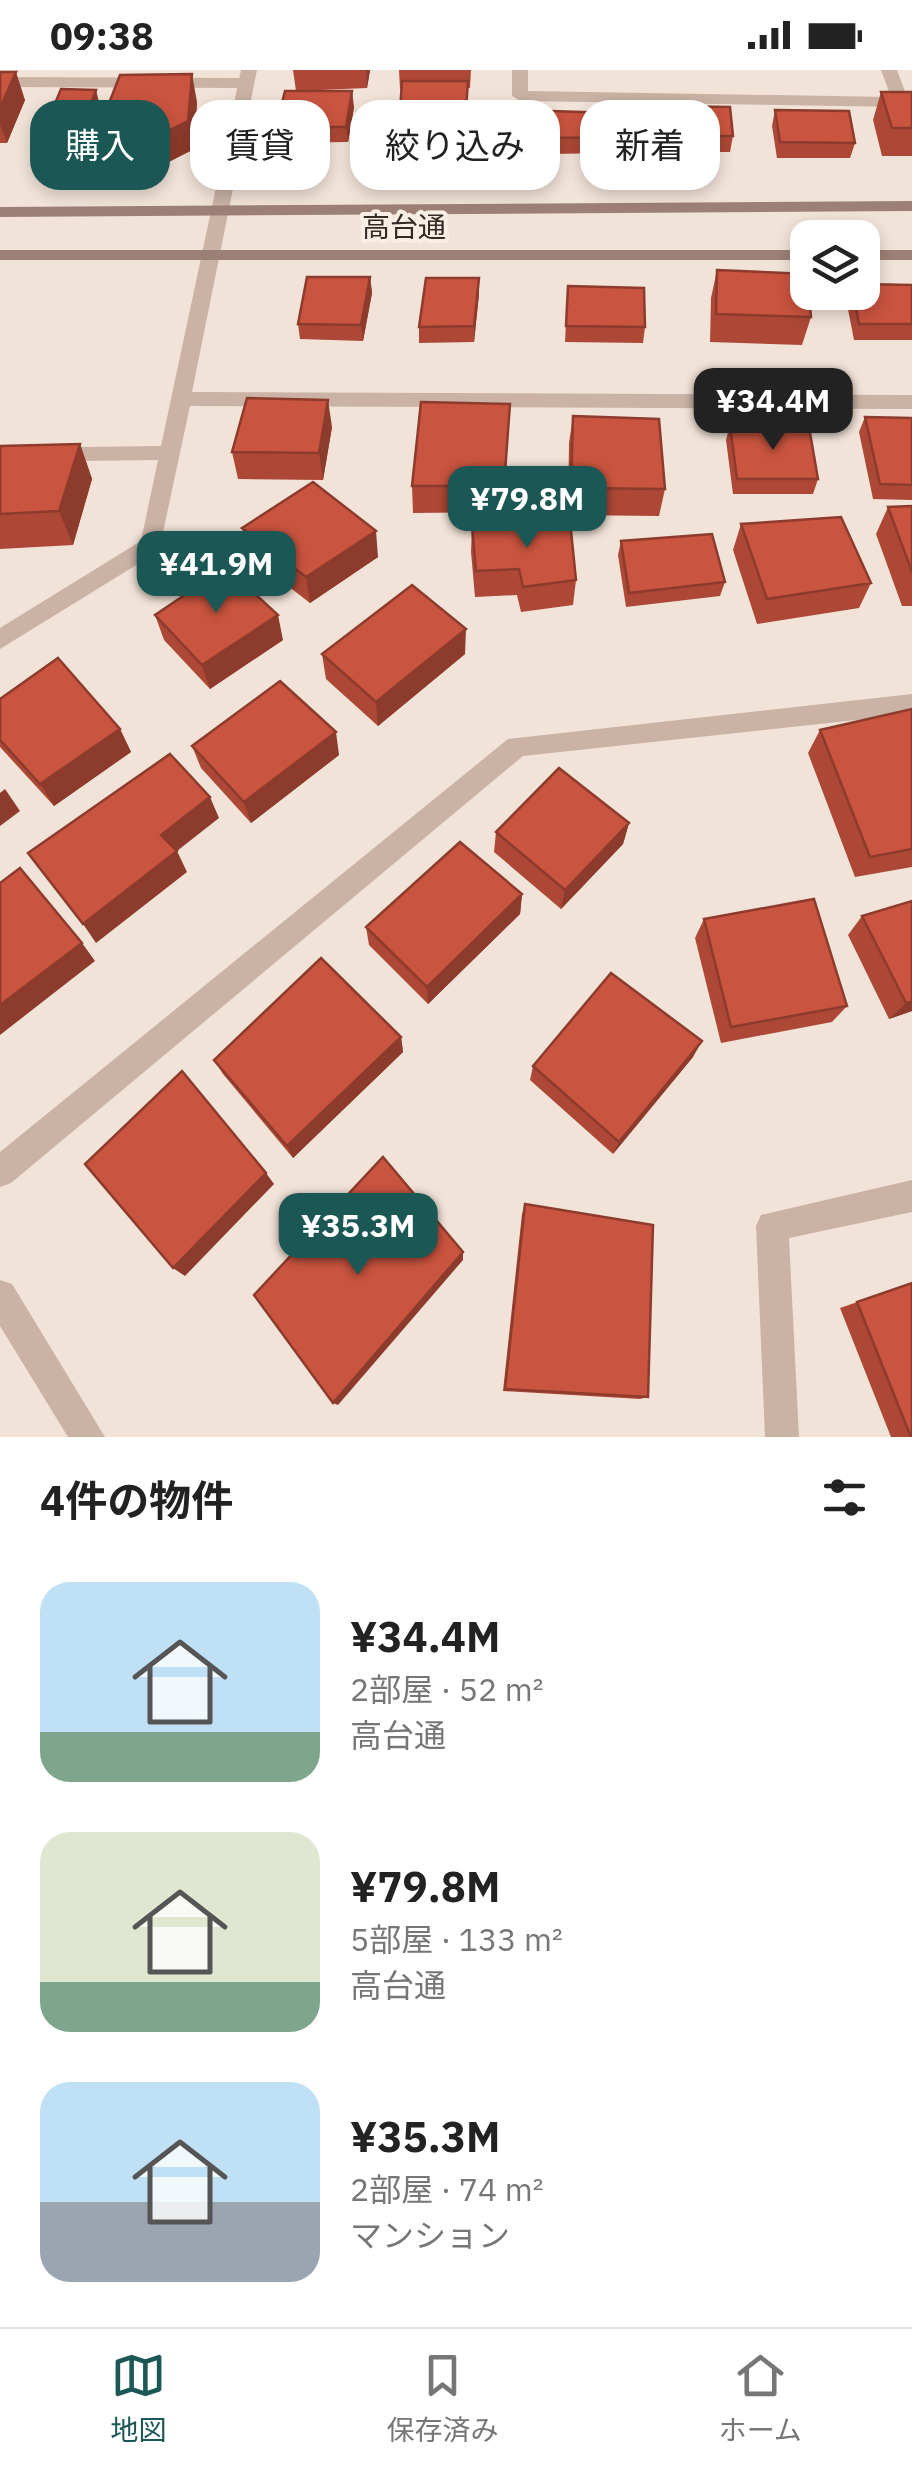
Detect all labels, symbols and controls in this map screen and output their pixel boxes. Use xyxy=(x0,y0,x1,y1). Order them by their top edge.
text: 09:38 xyxy=(50,11,154,60)
chip: 購入 xyxy=(30,100,170,190)
chip: 賃貸 xyxy=(190,100,330,190)
chip: 絞り込み xyxy=(350,100,560,190)
chip: 新着 xyxy=(580,100,720,190)
street label: 高台通 xyxy=(362,208,446,245)
map controls xyxy=(790,220,880,310)
button: layers xyxy=(790,220,880,310)
pin: ¥34.4M xyxy=(692,368,854,453)
text: ¥34.4M xyxy=(716,379,830,421)
pin: ¥79.8M xyxy=(446,466,608,551)
text: ¥79.8M xyxy=(470,477,584,519)
pin: ¥41.9M xyxy=(135,531,297,616)
text: ¥41.9M xyxy=(159,542,273,584)
pin: ¥35.3M xyxy=(277,1193,439,1278)
text: ¥35.3M xyxy=(301,1204,415,1246)
icon: filters xyxy=(817,1470,872,1525)
text: 4件の物件 xyxy=(40,1473,233,1528)
text: ¥34.4M xyxy=(350,1609,500,1664)
icon: home xyxy=(120,1622,240,1742)
text: 2部屋 · 52 m² xyxy=(350,1668,544,1710)
text: 高台通 xyxy=(350,1714,446,1756)
text: ¥79.8M xyxy=(350,1859,500,1914)
icon: home xyxy=(120,1872,240,1992)
text: 5部屋 · 133 m² xyxy=(350,1918,563,1960)
text: 高台通 xyxy=(350,1964,446,2006)
text: ¥35.3M xyxy=(350,2109,500,2164)
icon: home xyxy=(120,2122,240,2242)
text: 2部屋 · 74 m² xyxy=(350,2168,544,2210)
text: マンション xyxy=(350,2214,510,2256)
tab: 地図 xyxy=(110,2348,166,2448)
tab: 保存済み xyxy=(386,2348,498,2448)
tab: ホーム xyxy=(719,2348,802,2448)

